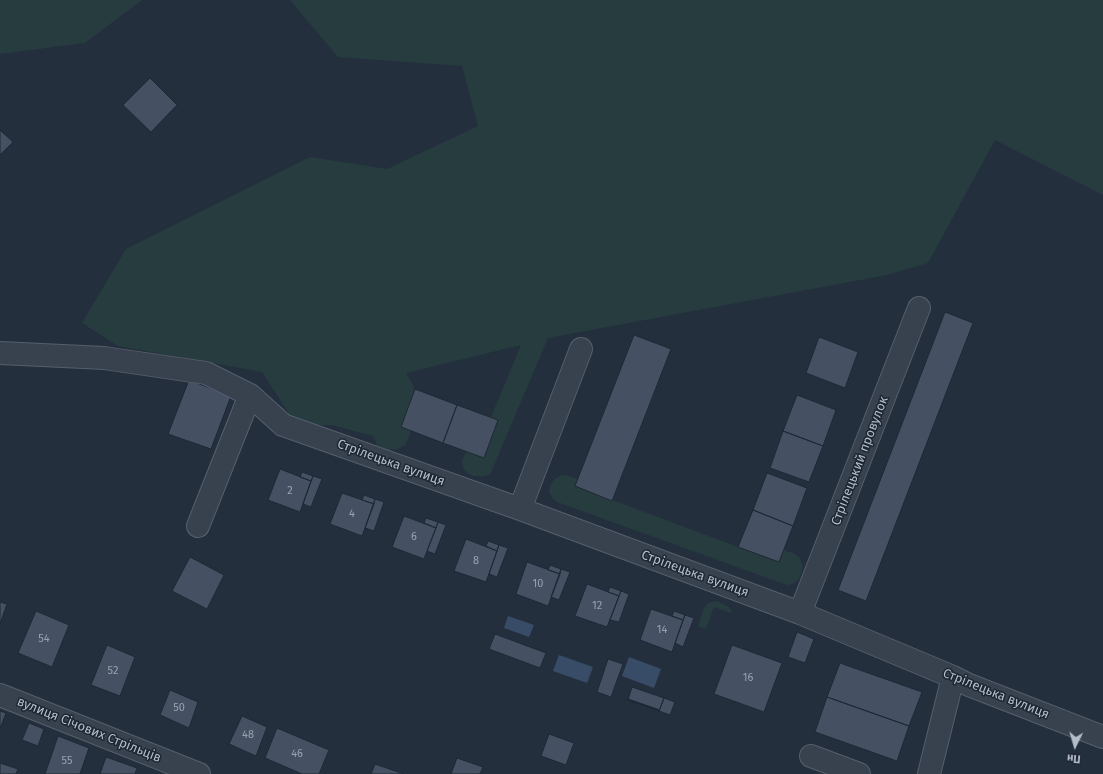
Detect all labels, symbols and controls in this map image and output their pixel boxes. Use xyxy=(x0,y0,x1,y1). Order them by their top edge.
street label: Стрілецький провулок xyxy=(828,394,892,528)
street label: Стрілецька вулиця xyxy=(335,436,447,490)
house number: 2 xyxy=(287,484,293,498)
house number: 4 xyxy=(349,507,355,521)
house number: 6 xyxy=(411,530,417,544)
street label: Стрілецька вулиця xyxy=(639,547,751,601)
house number: 8 xyxy=(473,554,479,568)
house number: 10 xyxy=(533,577,543,591)
house number: 12 xyxy=(592,599,602,613)
house number: 14 xyxy=(657,623,667,637)
house number: 54 xyxy=(38,632,50,646)
house number: 52 xyxy=(108,664,118,678)
street label: Стрілецька вулиця xyxy=(941,666,1051,722)
house number: 16 xyxy=(743,671,753,685)
street label: вулиця Січових Стрільців xyxy=(15,694,163,766)
house number: 50 xyxy=(173,701,185,715)
north arrow xyxy=(1055,726,1095,766)
house number: 48 xyxy=(242,728,254,742)
house number: 46 xyxy=(291,747,303,761)
text: Пн xyxy=(1066,751,1081,766)
house number: 55 xyxy=(62,754,72,768)

